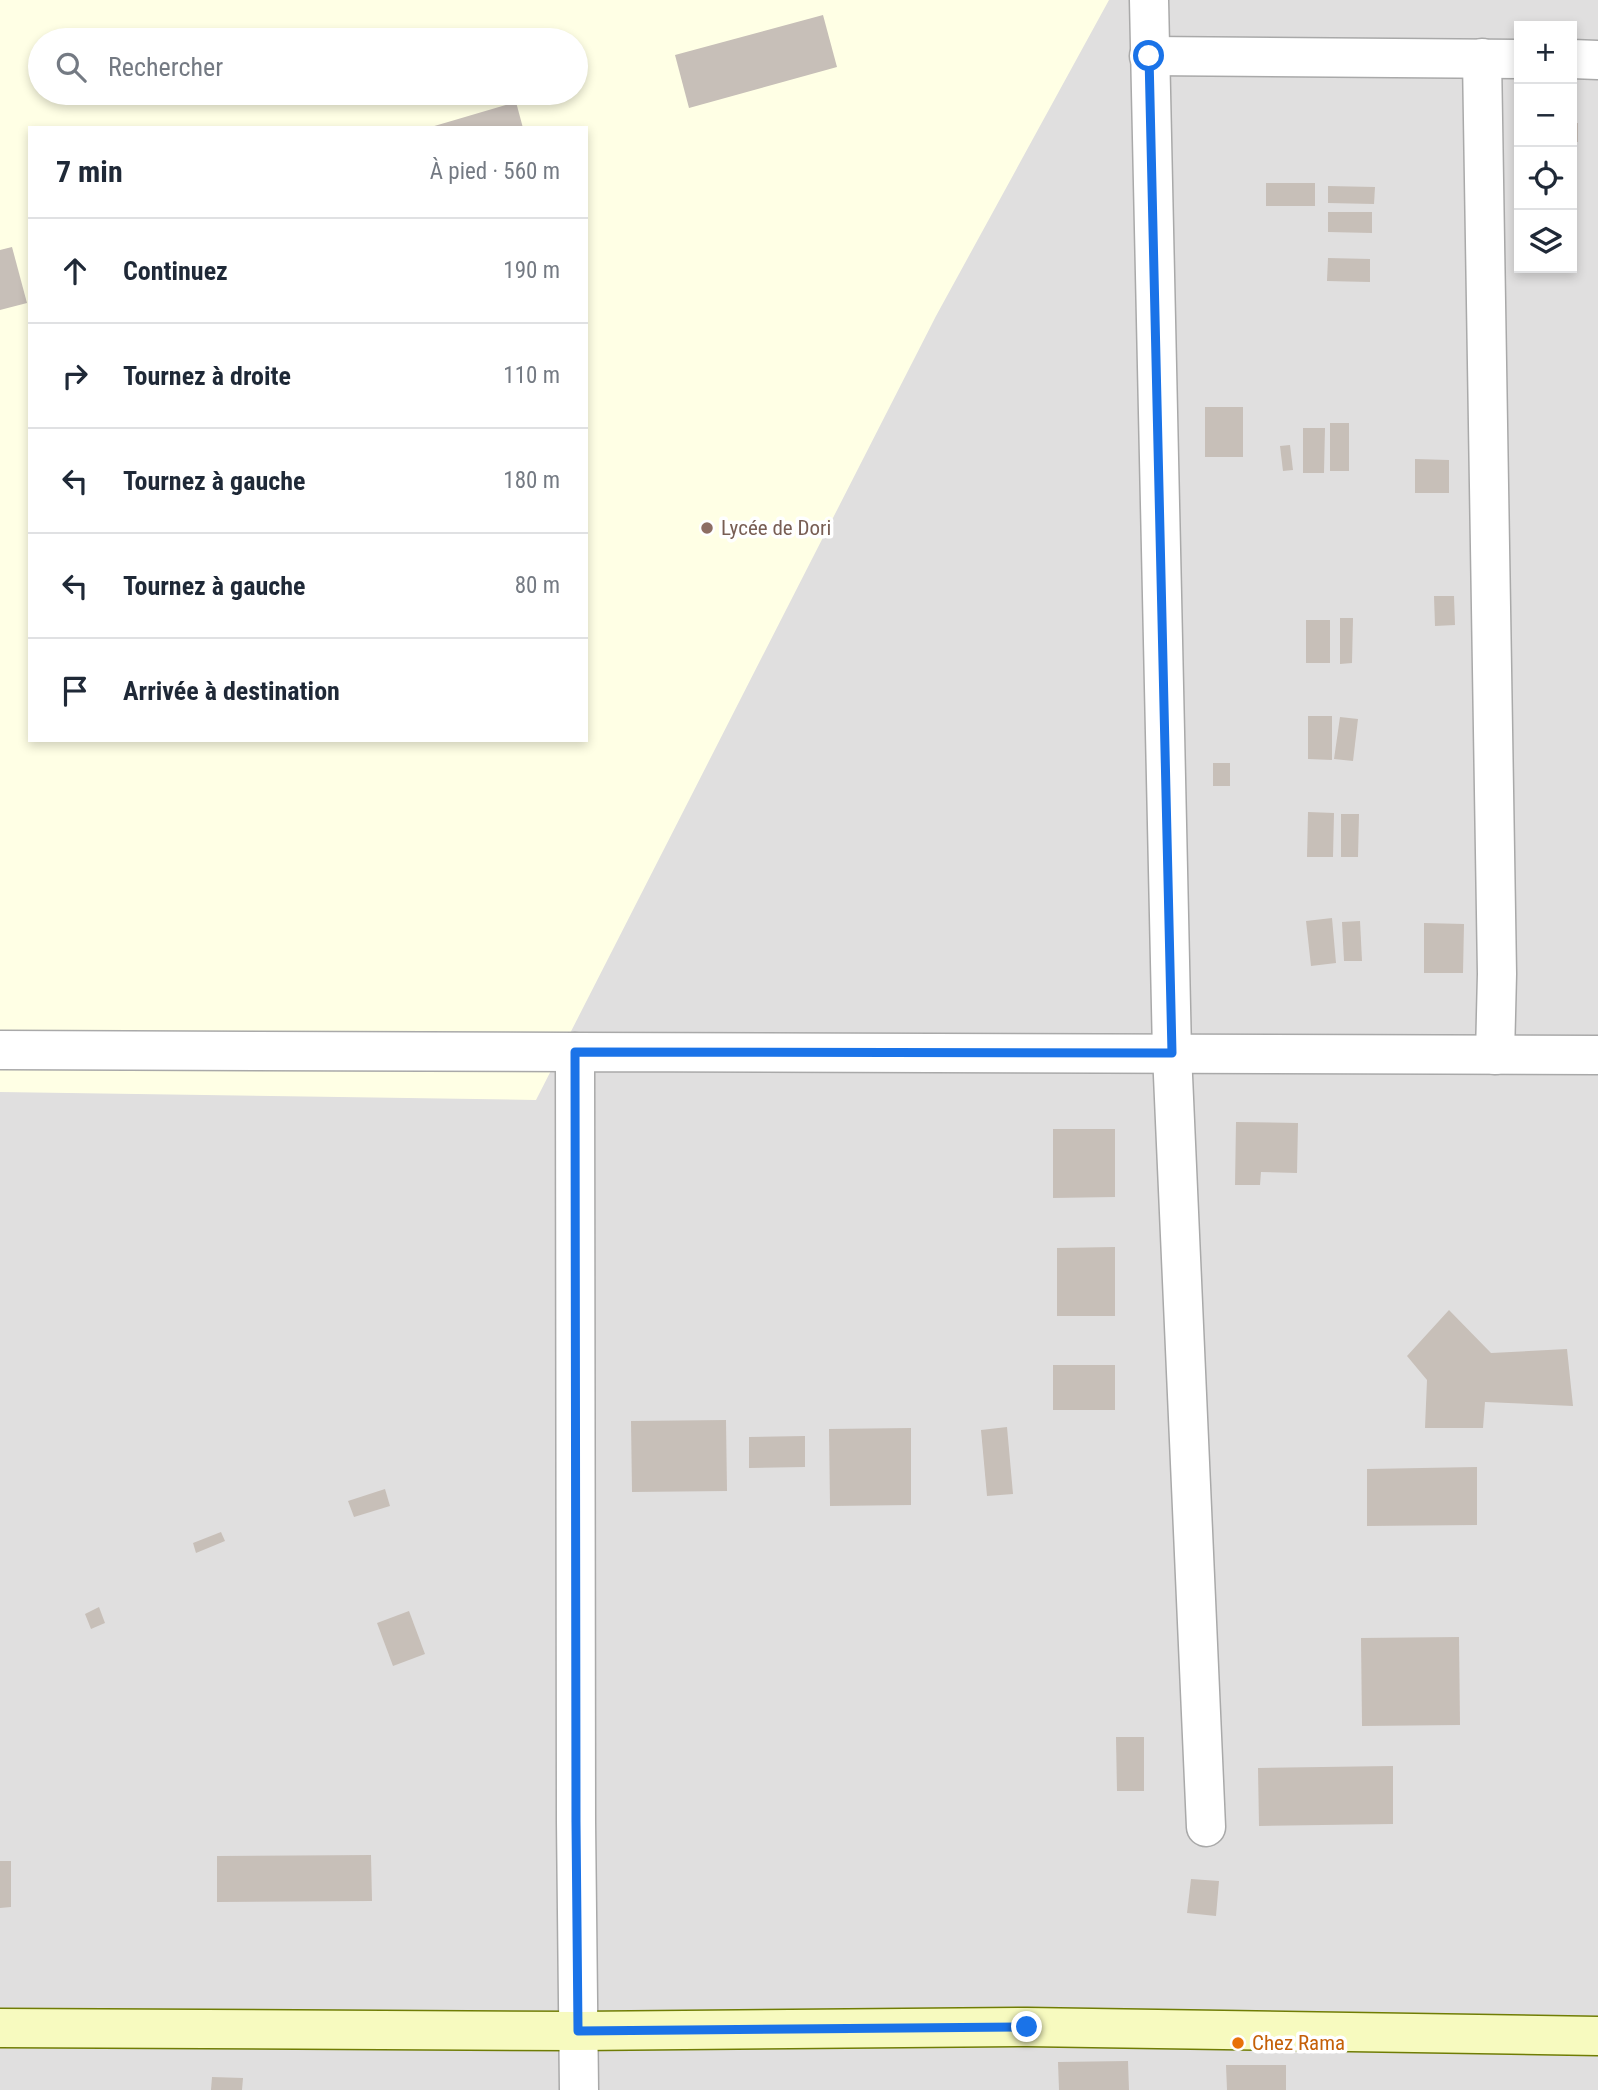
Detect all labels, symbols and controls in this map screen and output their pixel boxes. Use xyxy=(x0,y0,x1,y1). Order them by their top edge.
map controls xyxy=(1514,21,1577,273)
button: + xyxy=(1514,21,1577,84)
search box xyxy=(28,28,588,105)
route start xyxy=(1133,40,1164,71)
icon: search xyxy=(52,48,90,86)
text: Rechercher xyxy=(108,52,223,82)
button: − xyxy=(1514,84,1577,147)
button: locate xyxy=(1514,147,1577,210)
text: 7 min xyxy=(56,154,123,189)
text: À pied · 560 m xyxy=(430,158,560,185)
button: layers xyxy=(1514,210,1577,273)
icon: ahead xyxy=(56,252,94,290)
text: Continuez xyxy=(123,256,228,286)
text: 190 m xyxy=(503,257,560,284)
icon: right xyxy=(56,357,94,395)
text: Tournez à droite xyxy=(123,361,291,391)
text: 110 m xyxy=(503,362,560,389)
icon: left xyxy=(56,462,94,500)
text: Tournez à gauche xyxy=(123,466,305,496)
text: 180 m xyxy=(503,467,560,494)
place label: Lycée de Dori xyxy=(721,516,831,540)
marker: Lycée de Dori xyxy=(699,520,715,536)
icon: left xyxy=(56,567,94,605)
text: Tournez à gauche xyxy=(123,571,305,601)
text: 80 m xyxy=(515,572,560,599)
icon: arrive xyxy=(56,672,94,710)
text: Arrivée à destination xyxy=(123,676,340,706)
route end xyxy=(1011,2011,1042,2042)
place label: Chez Rama xyxy=(1252,2031,1345,2055)
marker: Chez Rama xyxy=(1230,2035,1246,2051)

